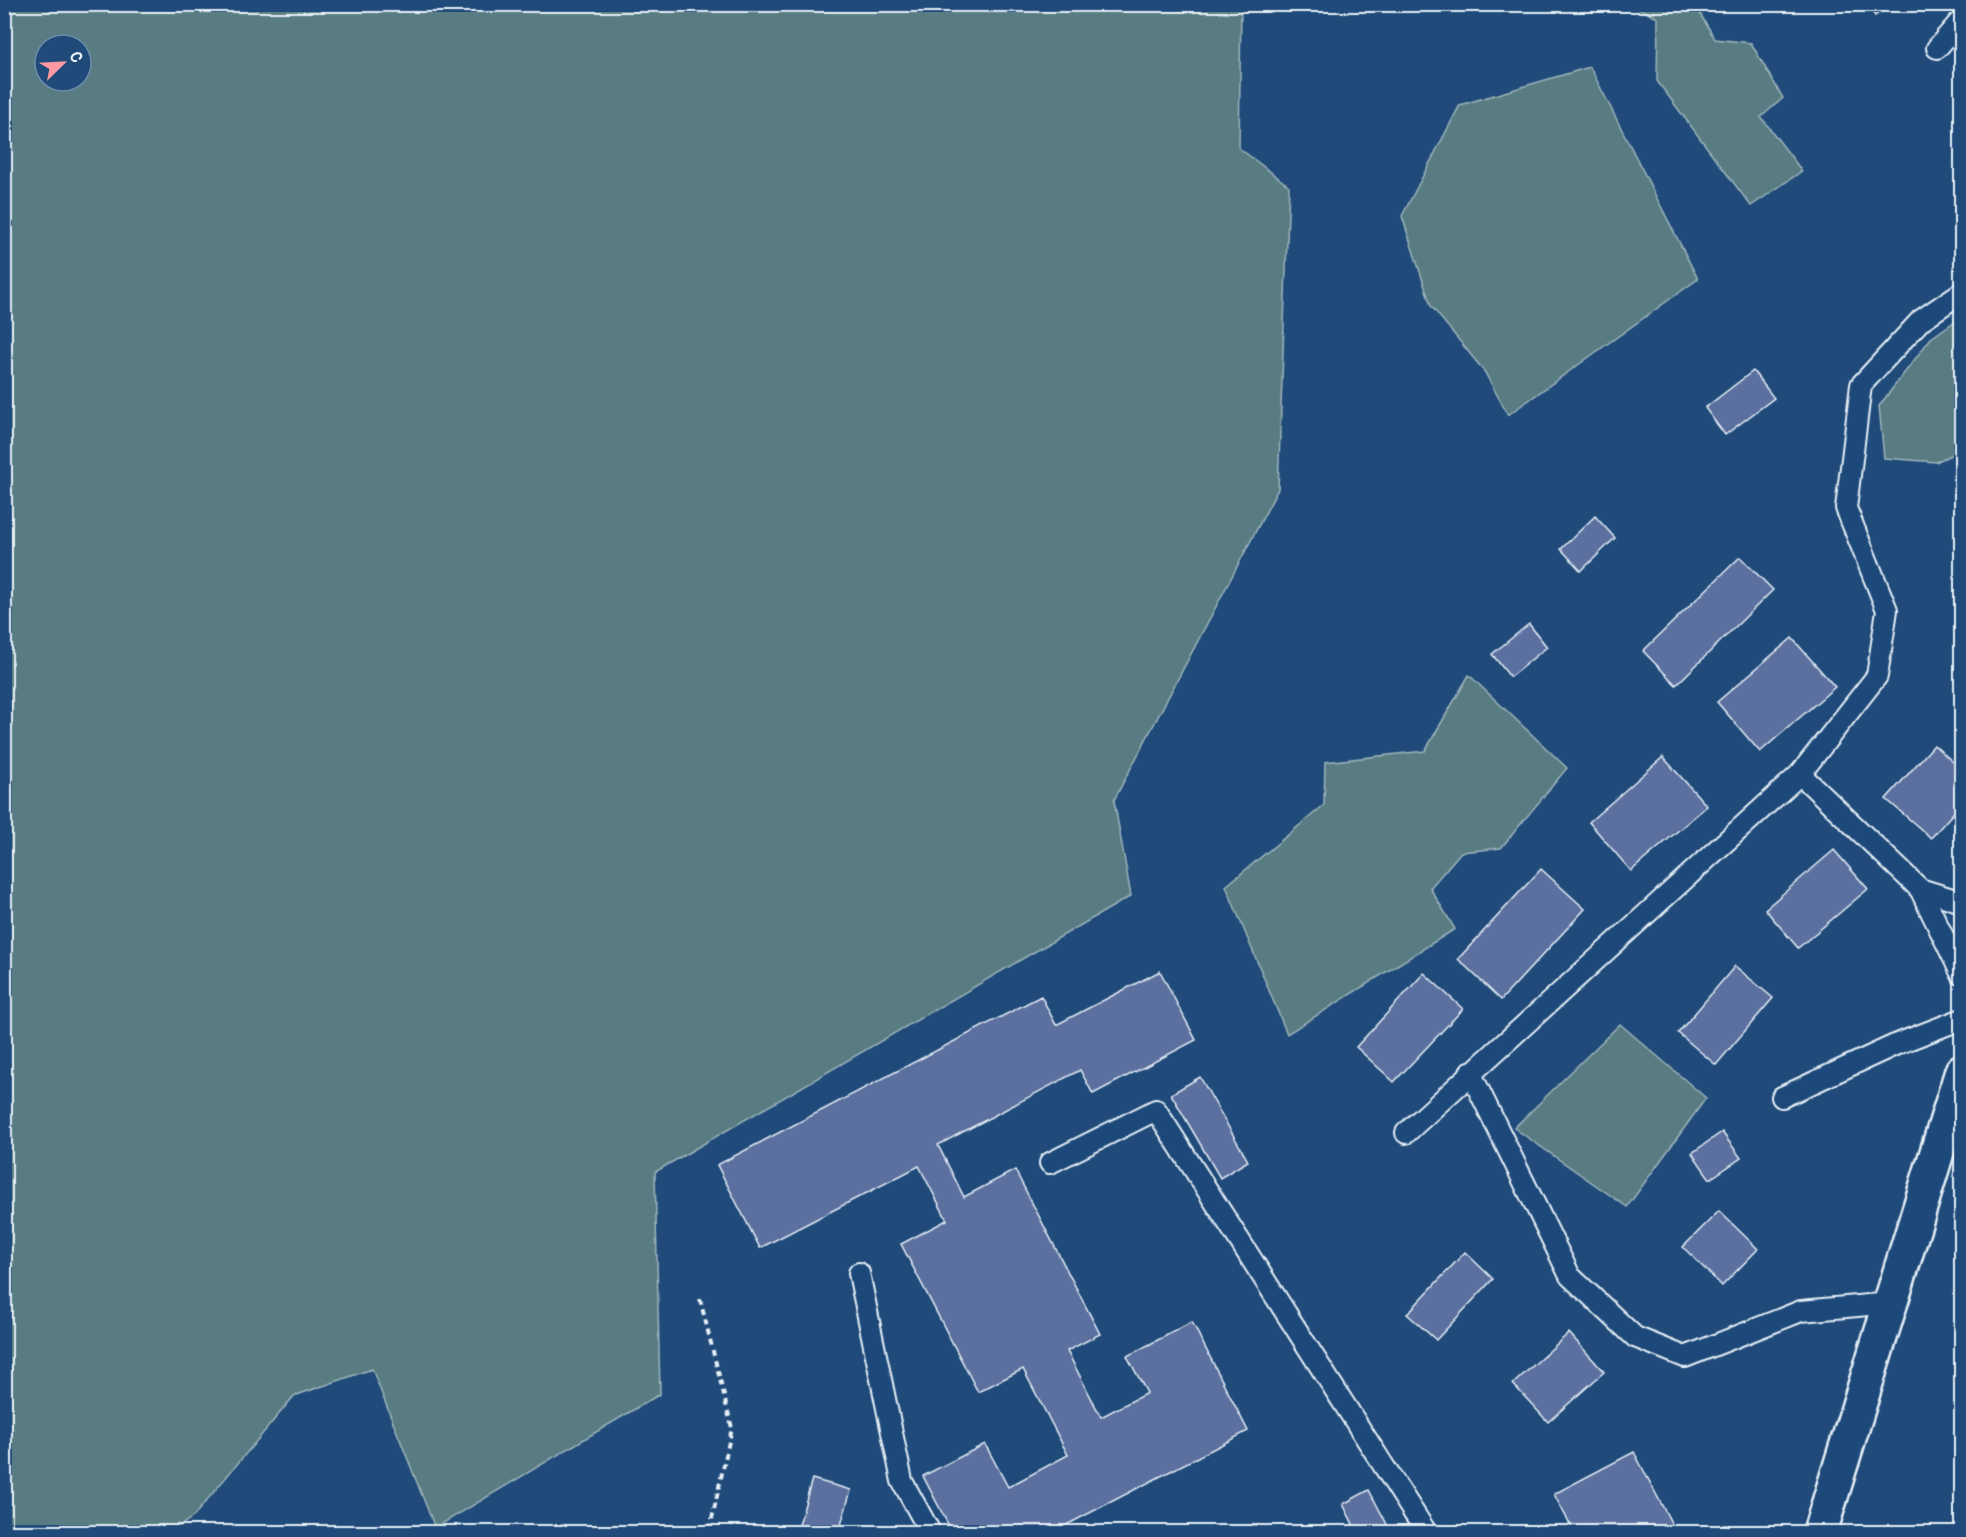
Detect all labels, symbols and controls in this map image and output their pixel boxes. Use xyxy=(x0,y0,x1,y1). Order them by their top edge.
north arrow xyxy=(33,33,93,93)
text: С xyxy=(65,49,87,66)

